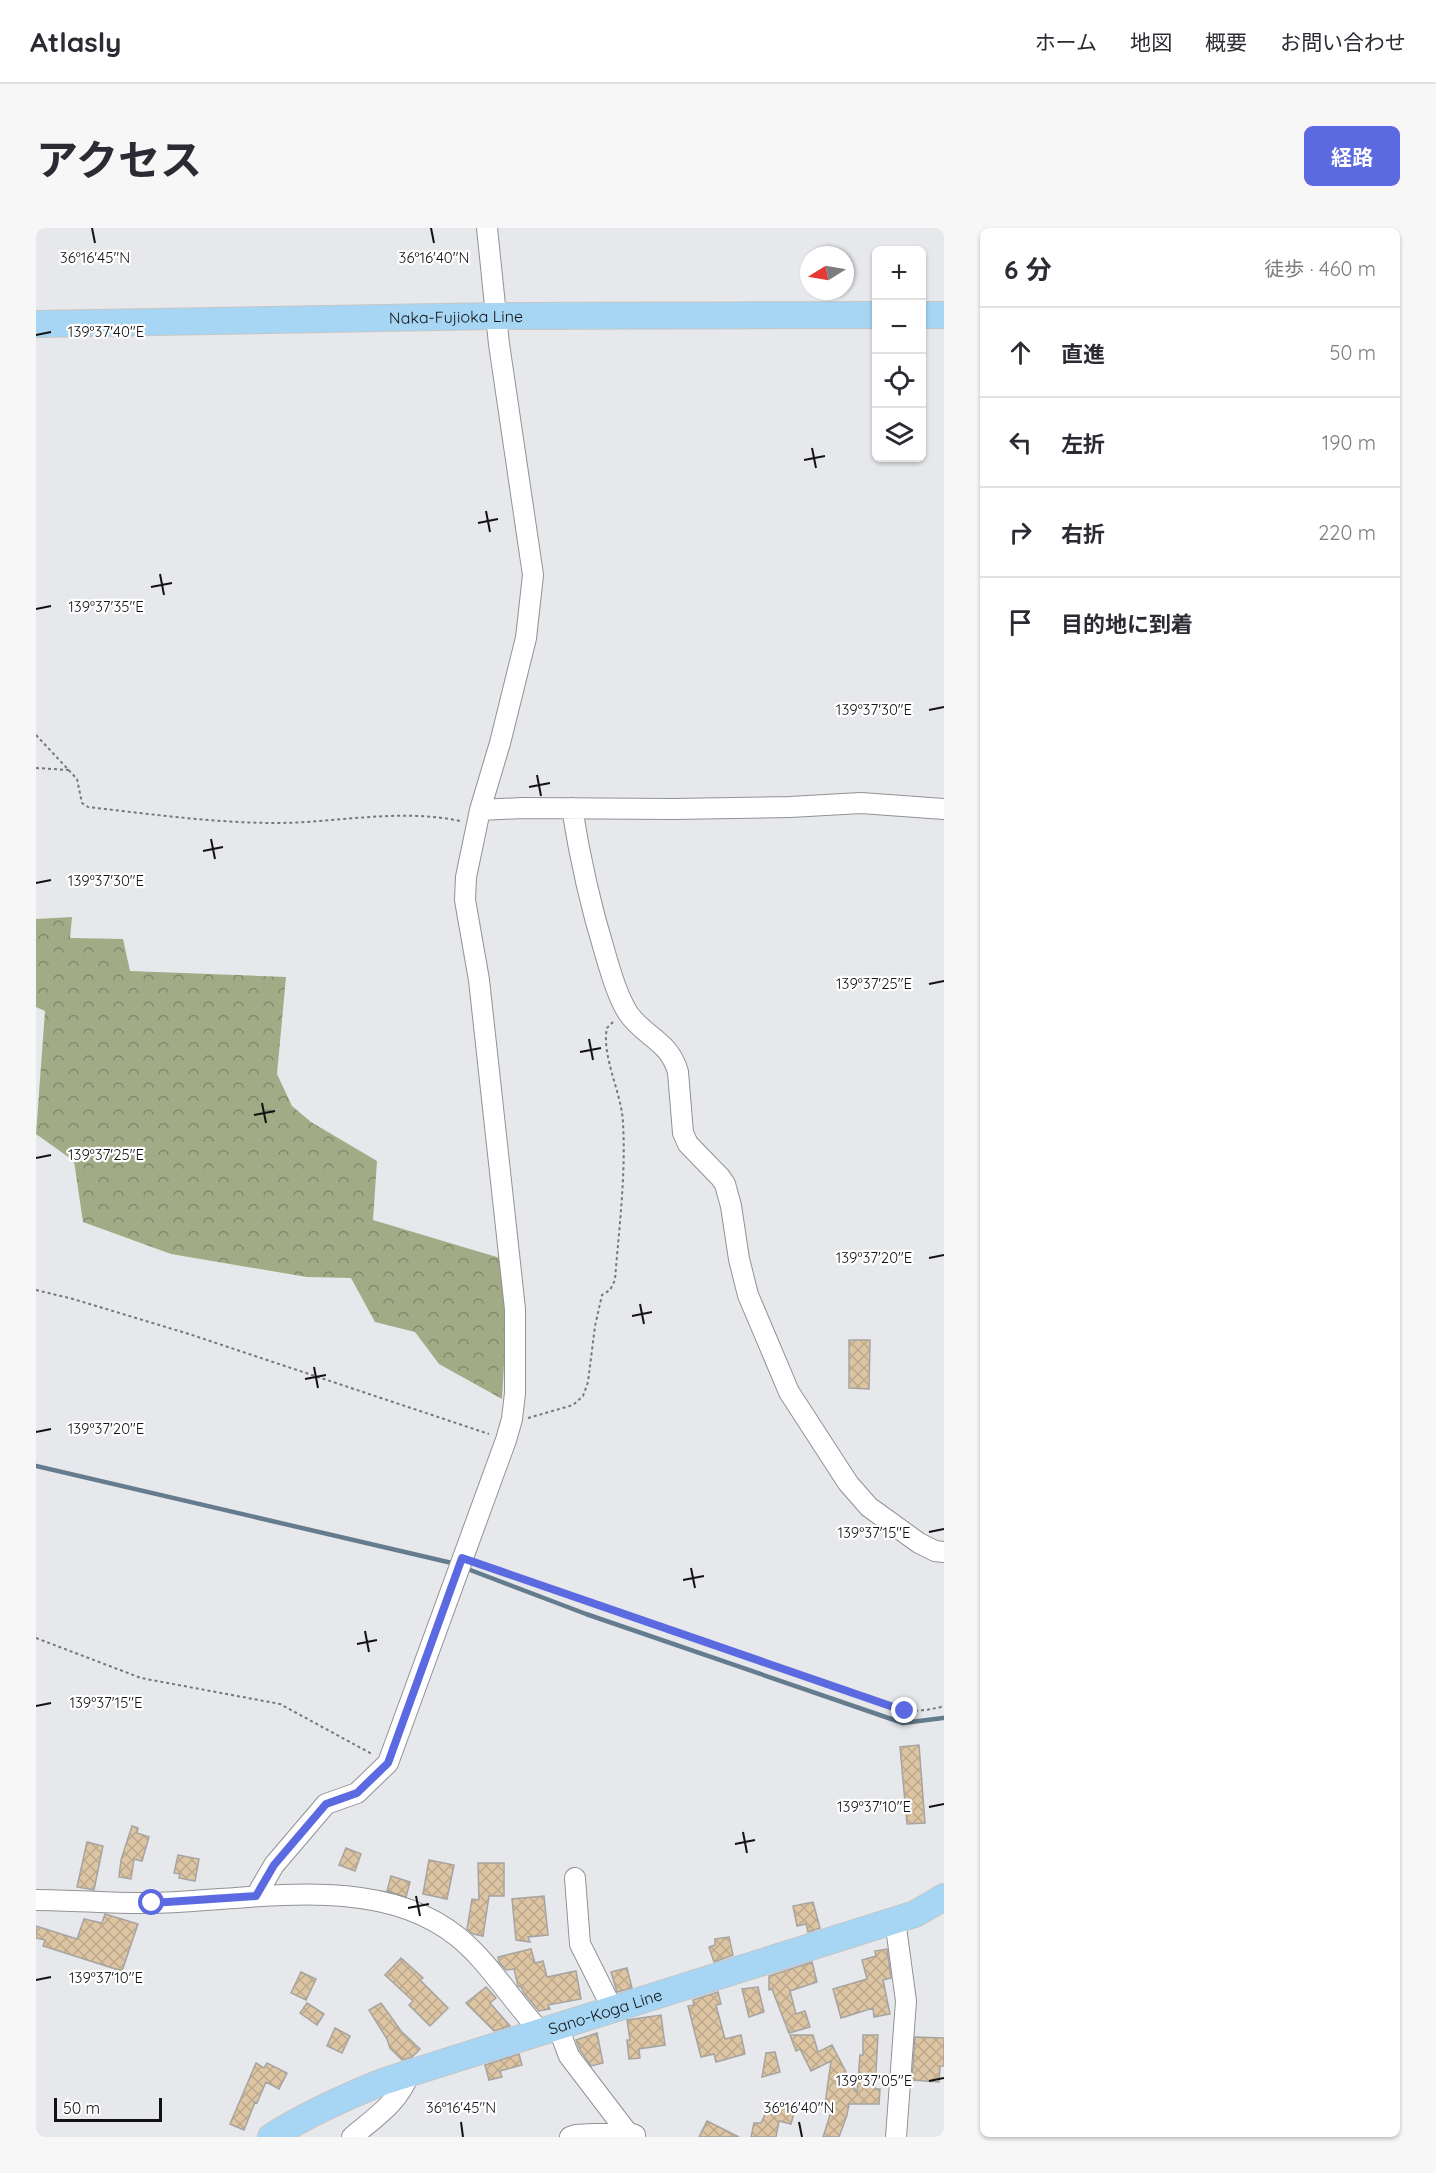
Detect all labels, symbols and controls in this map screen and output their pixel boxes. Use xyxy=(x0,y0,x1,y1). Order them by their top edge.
text: Atlasly xyxy=(30,24,121,59)
text: ホーム xyxy=(1035,29,1097,55)
text: 地図 xyxy=(1130,29,1172,55)
text: 概要 xyxy=(1205,29,1247,55)
text: お問い合わせ xyxy=(1280,29,1406,55)
button: 経路 xyxy=(1304,126,1400,186)
text: アクセス xyxy=(36,133,202,186)
north arrow xyxy=(800,246,854,300)
map controls xyxy=(872,246,926,462)
button: + xyxy=(872,246,926,300)
text: 36°16'45"N xyxy=(60,248,130,267)
text: 36°16'40"N xyxy=(399,248,469,267)
text: 6 分 xyxy=(1004,253,1052,286)
text: 徒歩 · 460 m xyxy=(1264,256,1376,281)
button: − xyxy=(872,300,926,354)
street label: Naka-Fujioka Line xyxy=(389,306,523,328)
text: 139°37'40"E xyxy=(68,322,144,341)
icon: ahead xyxy=(1004,336,1037,369)
text: 直進 xyxy=(1061,340,1105,368)
text: 50 m xyxy=(1330,340,1376,365)
button: locate xyxy=(872,354,926,408)
button: layers xyxy=(872,408,926,462)
icon: left xyxy=(1004,426,1037,459)
text: 左折 xyxy=(1061,430,1105,458)
text: 190 m xyxy=(1322,430,1376,455)
icon: right xyxy=(1004,516,1037,549)
text: 右折 xyxy=(1061,520,1105,548)
text: 220 m xyxy=(1318,520,1376,545)
text: 139°37'35"E xyxy=(68,597,144,616)
icon: arrive xyxy=(1004,606,1037,639)
text: 目的地に到着 xyxy=(1061,610,1193,638)
text: 139°37'30"E xyxy=(836,700,912,719)
text: 139°37'30"E xyxy=(68,871,144,890)
text: 139°37'25"E xyxy=(836,974,912,993)
text: 139°37'25"E xyxy=(68,1145,144,1164)
text: 139°37'20"E xyxy=(836,1248,912,1267)
text: 139°37'20"E xyxy=(68,1419,144,1438)
text: 139°37'15"E xyxy=(837,1523,911,1542)
text: 139°37'15"E xyxy=(69,1693,143,1712)
route end xyxy=(891,1697,917,1723)
text: 139°37'10"E xyxy=(837,1797,911,1816)
route start xyxy=(138,1889,164,1915)
text: 139°37'10"E xyxy=(69,1968,143,1987)
street label: Sano-Koga Line xyxy=(546,1984,665,2039)
text: 139°37'05"E xyxy=(836,2071,912,2090)
scale bar xyxy=(54,2095,162,2122)
text: 50 m xyxy=(63,2098,100,2118)
text: 36°16'45"N xyxy=(426,2098,496,2117)
text: 36°16'40"N xyxy=(764,2098,834,2117)

